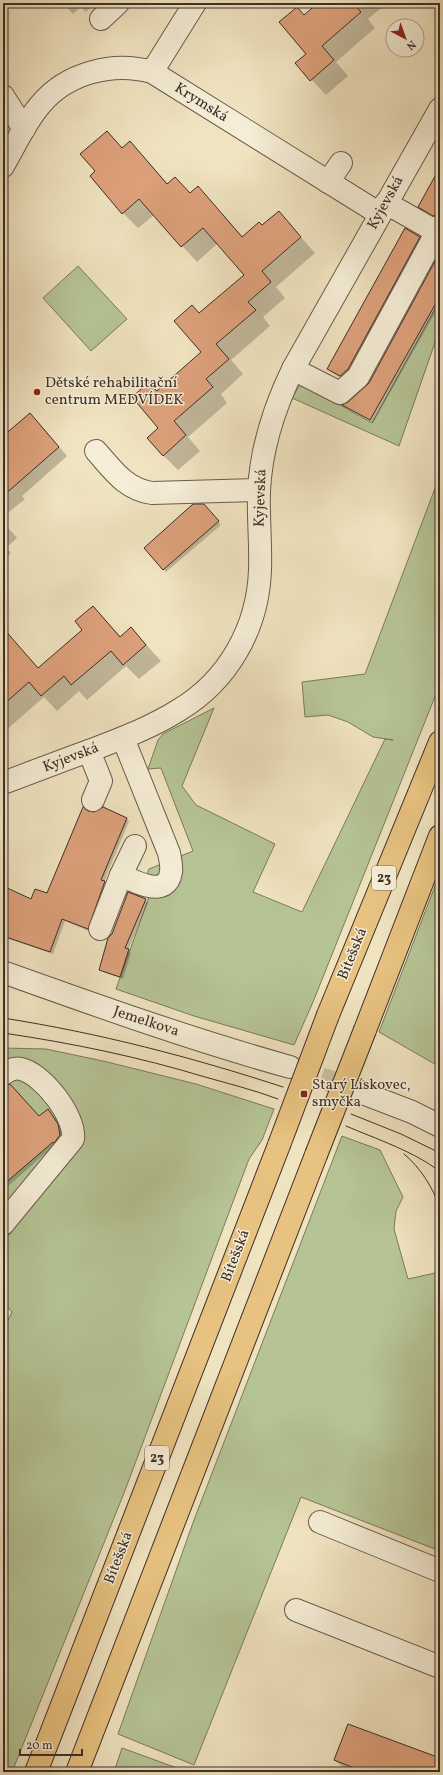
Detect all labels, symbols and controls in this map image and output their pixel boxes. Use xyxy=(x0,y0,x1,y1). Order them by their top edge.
north arrow xyxy=(385,18,425,58)
text: N xyxy=(403,36,419,53)
street label: Krymská xyxy=(170,78,232,128)
street label: Kyjevská xyxy=(363,172,409,234)
place label: Dětské rehabilitační centrum MEDVÍDEK xyxy=(45,373,183,411)
marker: Dětské rehabilitační centrum MEDVÍDEK xyxy=(32,387,42,397)
street label: Kyjevská xyxy=(249,468,273,528)
street label: Kyjevská xyxy=(40,738,102,778)
road number: 23 xyxy=(372,866,396,890)
street label: Bítešská xyxy=(333,925,373,983)
street label: Jemelkova xyxy=(110,1001,182,1043)
place label: Starý Lískovec, smyčka xyxy=(312,1075,411,1113)
marker: Starý Lískovec, smyčka xyxy=(299,1089,309,1099)
street label: Bítešská xyxy=(216,1227,256,1285)
road number: 23 xyxy=(145,1446,169,1470)
street label: Bítešská xyxy=(99,1529,139,1587)
scale bar xyxy=(20,1731,82,1757)
text: 20 m xyxy=(26,1738,53,1754)

